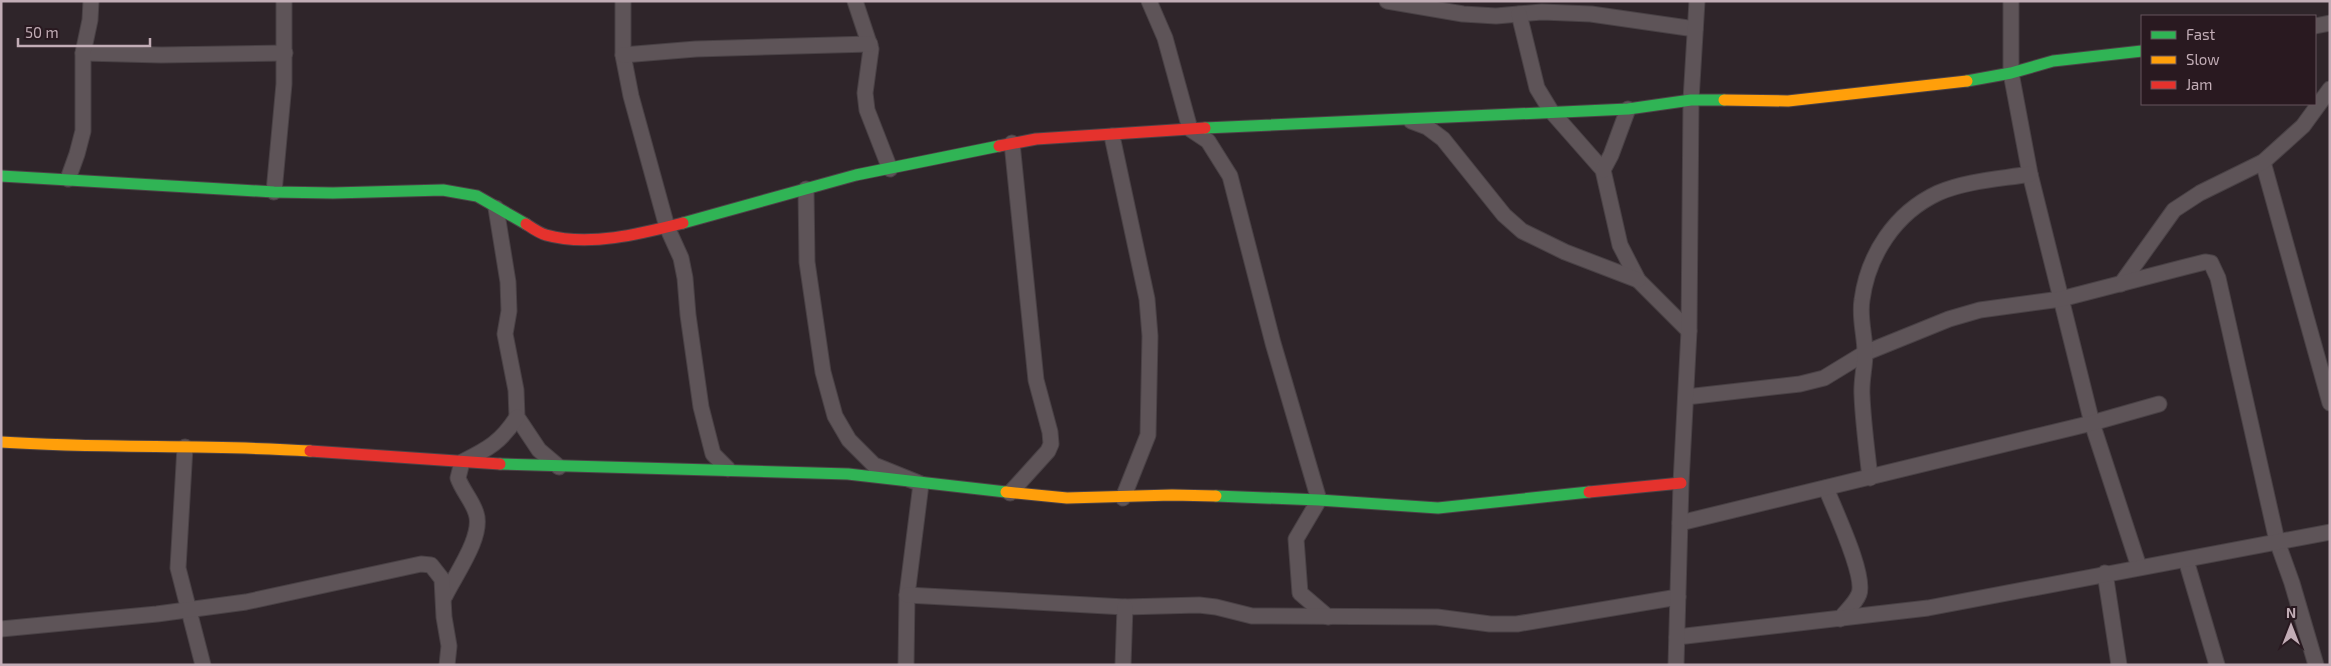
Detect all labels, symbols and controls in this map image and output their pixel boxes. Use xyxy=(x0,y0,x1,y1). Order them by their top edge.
scale bar xyxy=(18,15,150,47)
legend xyxy=(2141,15,2316,105)
text: 50 m xyxy=(25,23,59,41)
text: Fast xyxy=(2186,25,2216,43)
text: Slow xyxy=(2186,50,2220,68)
text: Jam xyxy=(2186,75,2212,93)
north arrow xyxy=(2266,601,2316,651)
text: N xyxy=(2286,604,2296,621)

